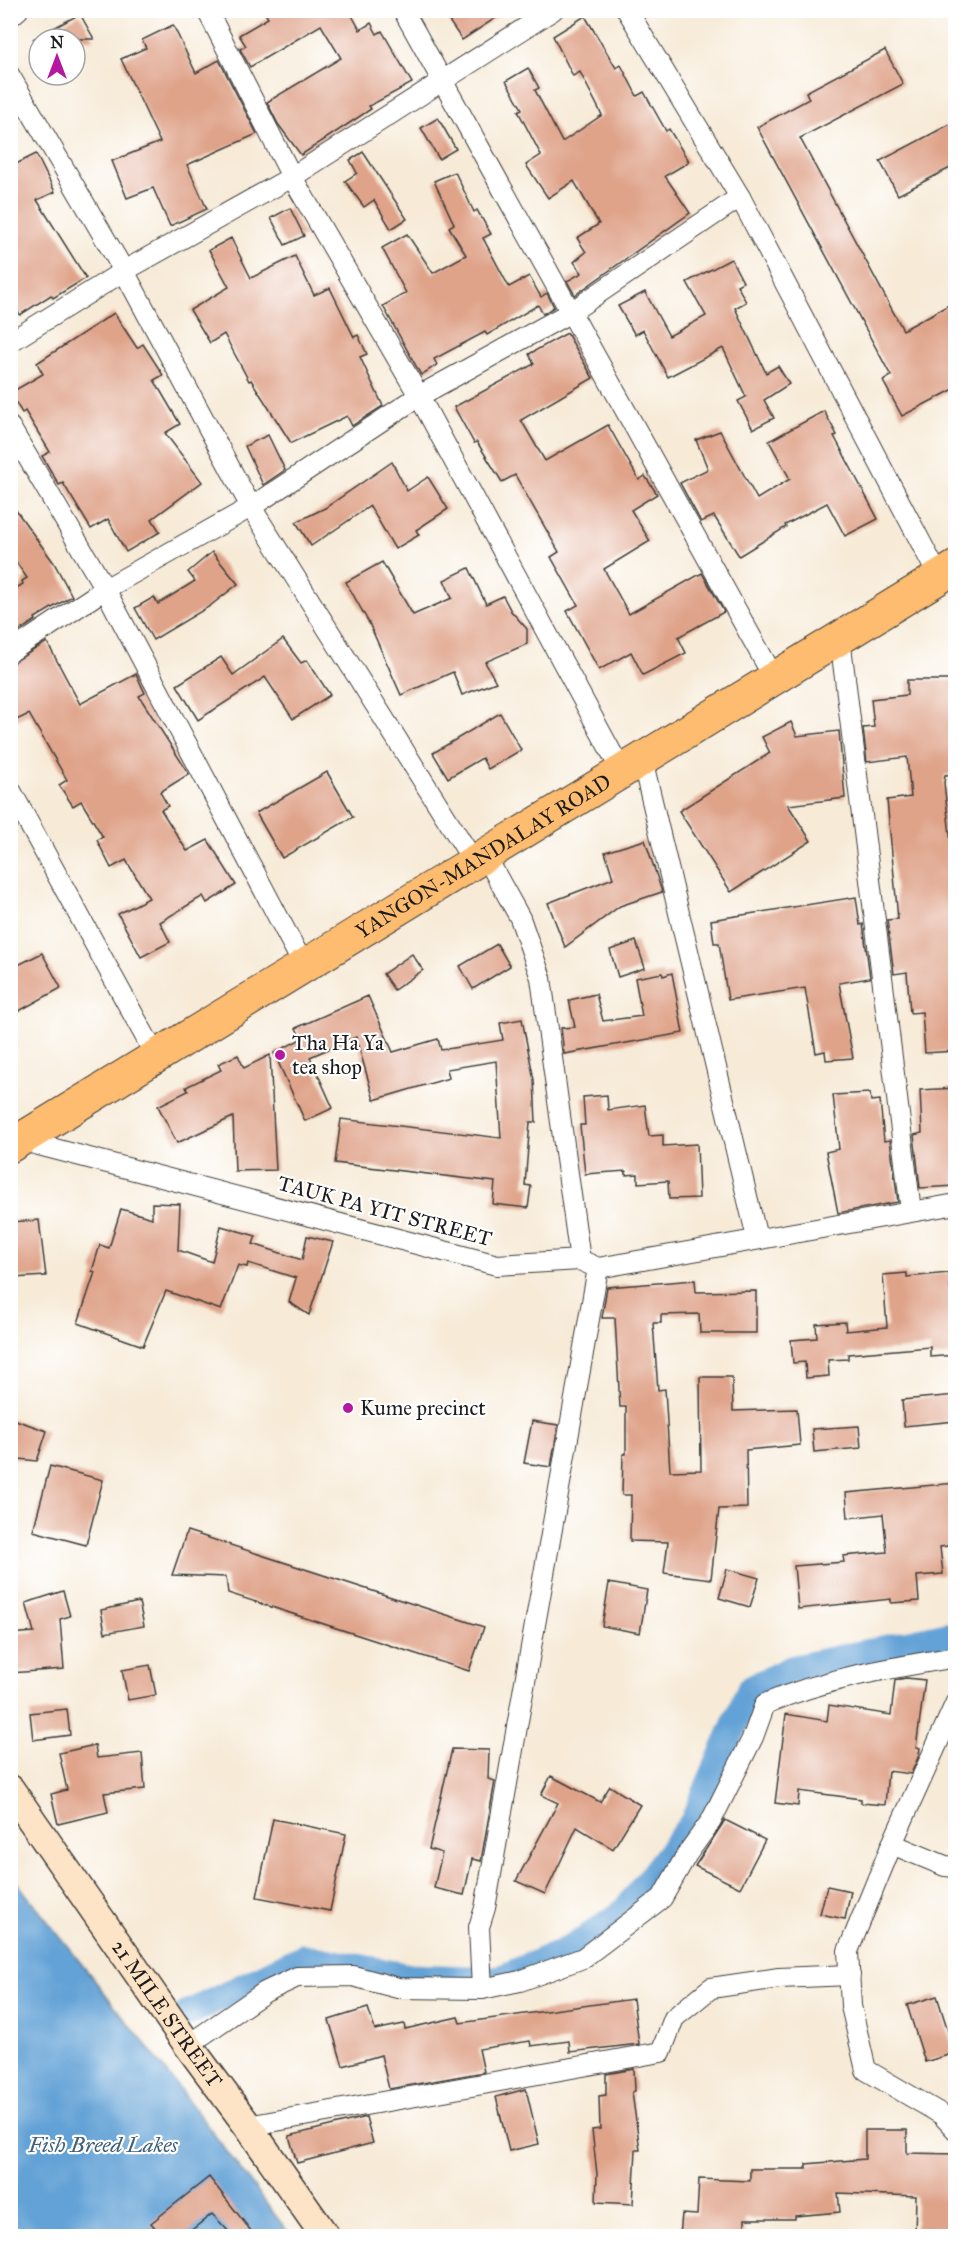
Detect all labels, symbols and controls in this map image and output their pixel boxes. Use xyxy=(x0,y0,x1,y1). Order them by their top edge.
north arrow xyxy=(27,27,87,87)
text: N xyxy=(50,33,64,52)
street label: YANGON-MANDALAY ROAD xyxy=(351,768,616,944)
place label: Tha Ha Ya tea shop xyxy=(292,1030,384,1080)
marker: Tha Ha Ya tea shop xyxy=(273,1048,287,1062)
street label: TAUK PA YIT STREET xyxy=(275,1170,495,1252)
place label: Kume precinct xyxy=(360,1395,486,1421)
marker: Kume precinct xyxy=(341,1401,355,1415)
street label: 21 MILE STREET xyxy=(106,1935,228,2093)
water label: Fish Breed Lakes xyxy=(27,2131,178,2158)

